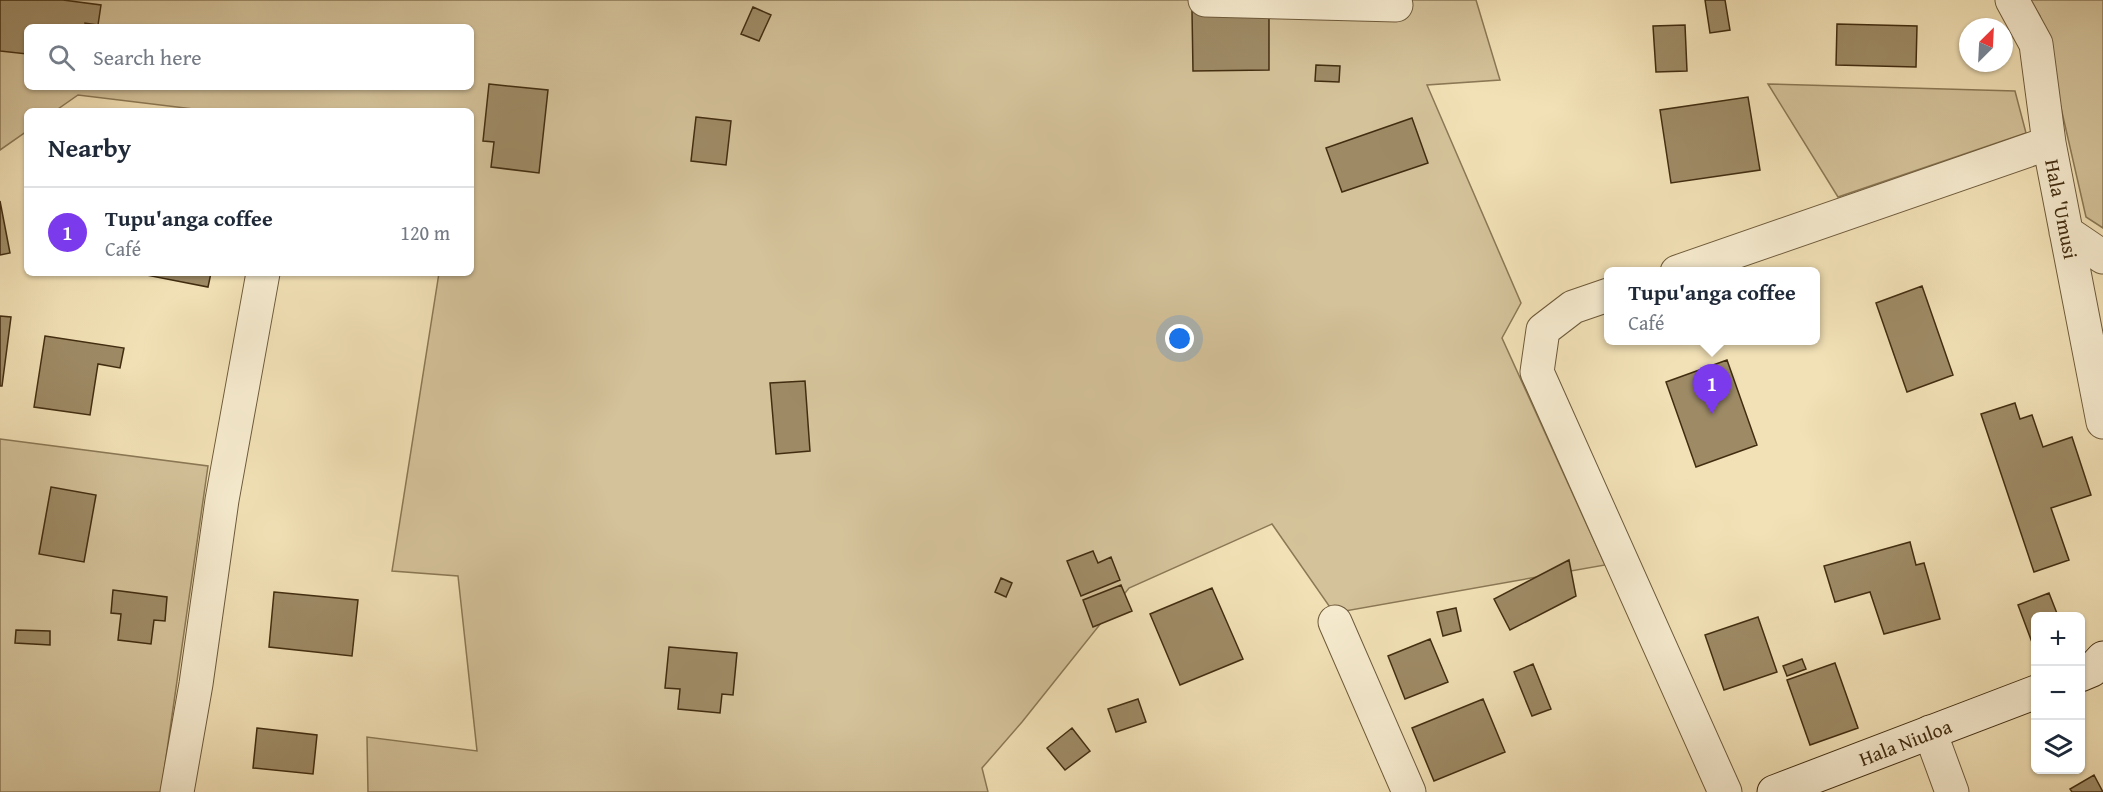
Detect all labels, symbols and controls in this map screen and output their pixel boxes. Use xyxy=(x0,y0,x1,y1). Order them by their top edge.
north arrow xyxy=(1959,18,2013,72)
search box xyxy=(24,24,474,90)
icon: search xyxy=(45,41,78,74)
text: Search here xyxy=(93,41,202,73)
text: Nearby xyxy=(48,128,131,167)
street label: Hala 'Umusi xyxy=(2038,157,2086,262)
text: Tupu'anga coffee xyxy=(105,202,273,234)
text: 1 xyxy=(62,218,73,247)
text: 120 m xyxy=(400,218,450,247)
text: Café xyxy=(105,234,141,263)
popup xyxy=(1604,267,1820,345)
text: Tupu'anga coffee xyxy=(1628,276,1796,308)
text: Café xyxy=(1628,308,1664,337)
your location xyxy=(1165,324,1194,353)
pin: 1 xyxy=(1692,364,1732,414)
map controls xyxy=(2031,612,2085,774)
button: + xyxy=(2031,612,2085,666)
button: − xyxy=(2031,666,2085,720)
street label: Hala Niuloa xyxy=(1855,711,1956,773)
button: layers xyxy=(2031,720,2085,774)

